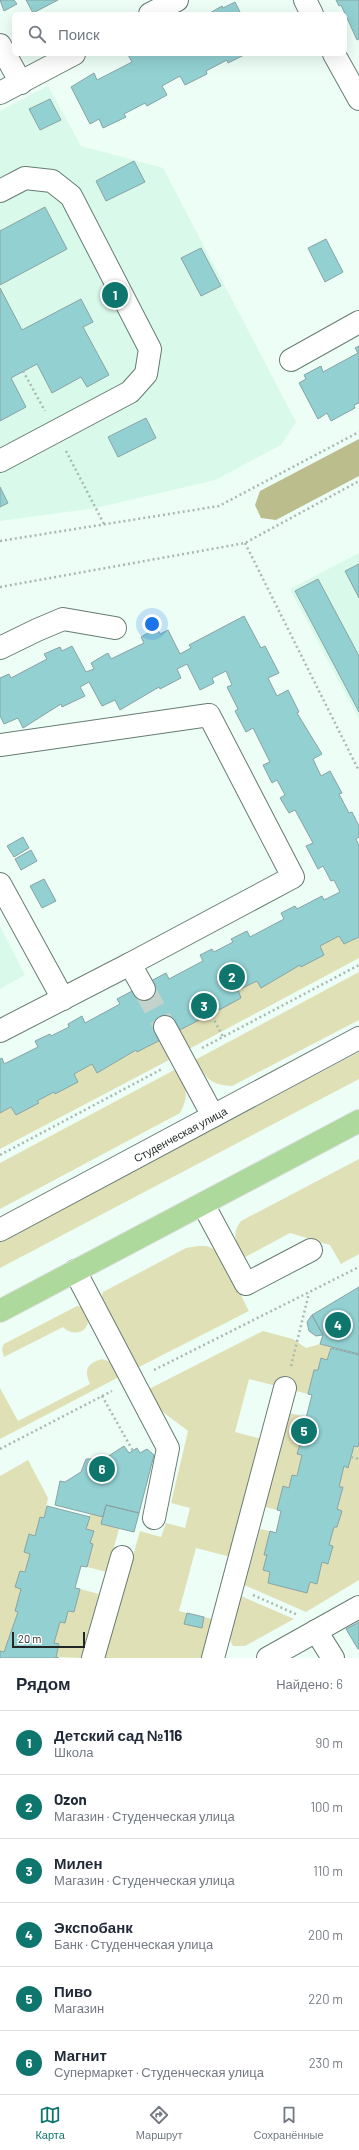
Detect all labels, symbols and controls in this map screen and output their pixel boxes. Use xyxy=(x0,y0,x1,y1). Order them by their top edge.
search box xyxy=(12,12,347,56)
icon: search xyxy=(26,23,48,45)
text: Поиск xyxy=(58,25,100,43)
pin: 1 xyxy=(102,280,128,310)
your location xyxy=(142,614,162,634)
pin: 2 xyxy=(219,962,245,992)
pin: 3 xyxy=(191,991,217,1021)
street label: Студенческая улица xyxy=(131,1103,230,1164)
pin: 4 xyxy=(325,1310,351,1340)
pin: 5 xyxy=(291,1416,317,1446)
pin: 6 xyxy=(89,1454,115,1484)
scale bar xyxy=(12,1630,85,1649)
text: 20 m xyxy=(18,1632,41,1645)
text: Рядом xyxy=(16,1673,71,1693)
text: Найдено: 6 xyxy=(276,1676,343,1692)
text: Детский сад №116 xyxy=(54,1726,182,1744)
text: 1 xyxy=(27,1735,31,1751)
text: 90 m xyxy=(316,1735,343,1751)
text: Школа xyxy=(54,1744,94,1760)
text: Ozon xyxy=(54,1790,87,1808)
text: 2 xyxy=(25,1799,33,1815)
text: 100 m xyxy=(310,1799,343,1815)
text: Магазин · Студенческая улица xyxy=(54,1808,235,1824)
text: Милен xyxy=(54,1854,102,1872)
text: 3 xyxy=(25,1863,33,1879)
text: 110 m xyxy=(313,1863,343,1879)
text: Магазин · Студенческая улица xyxy=(54,1872,235,1888)
text: Экспобанк xyxy=(54,1918,133,1936)
text: 4 xyxy=(25,1927,33,1943)
text: 200 m xyxy=(308,1927,343,1943)
text: Банк · Студенческая улица xyxy=(54,1936,213,1952)
text: Пиво xyxy=(54,1982,92,2000)
text: 5 xyxy=(25,1991,33,2007)
text: 220 m xyxy=(308,1991,343,2007)
text: Магазин xyxy=(54,2000,104,2016)
text: Магнит xyxy=(54,2046,107,2064)
text: 6 xyxy=(26,2055,32,2071)
text: 230 m xyxy=(309,2055,343,2071)
text: Супермаркет · Студенческая улица xyxy=(54,2064,264,2080)
tab: Карта xyxy=(35,2104,65,2141)
tab: Маршрут xyxy=(136,2104,183,2141)
tab: Сохранённые xyxy=(254,2104,324,2141)

